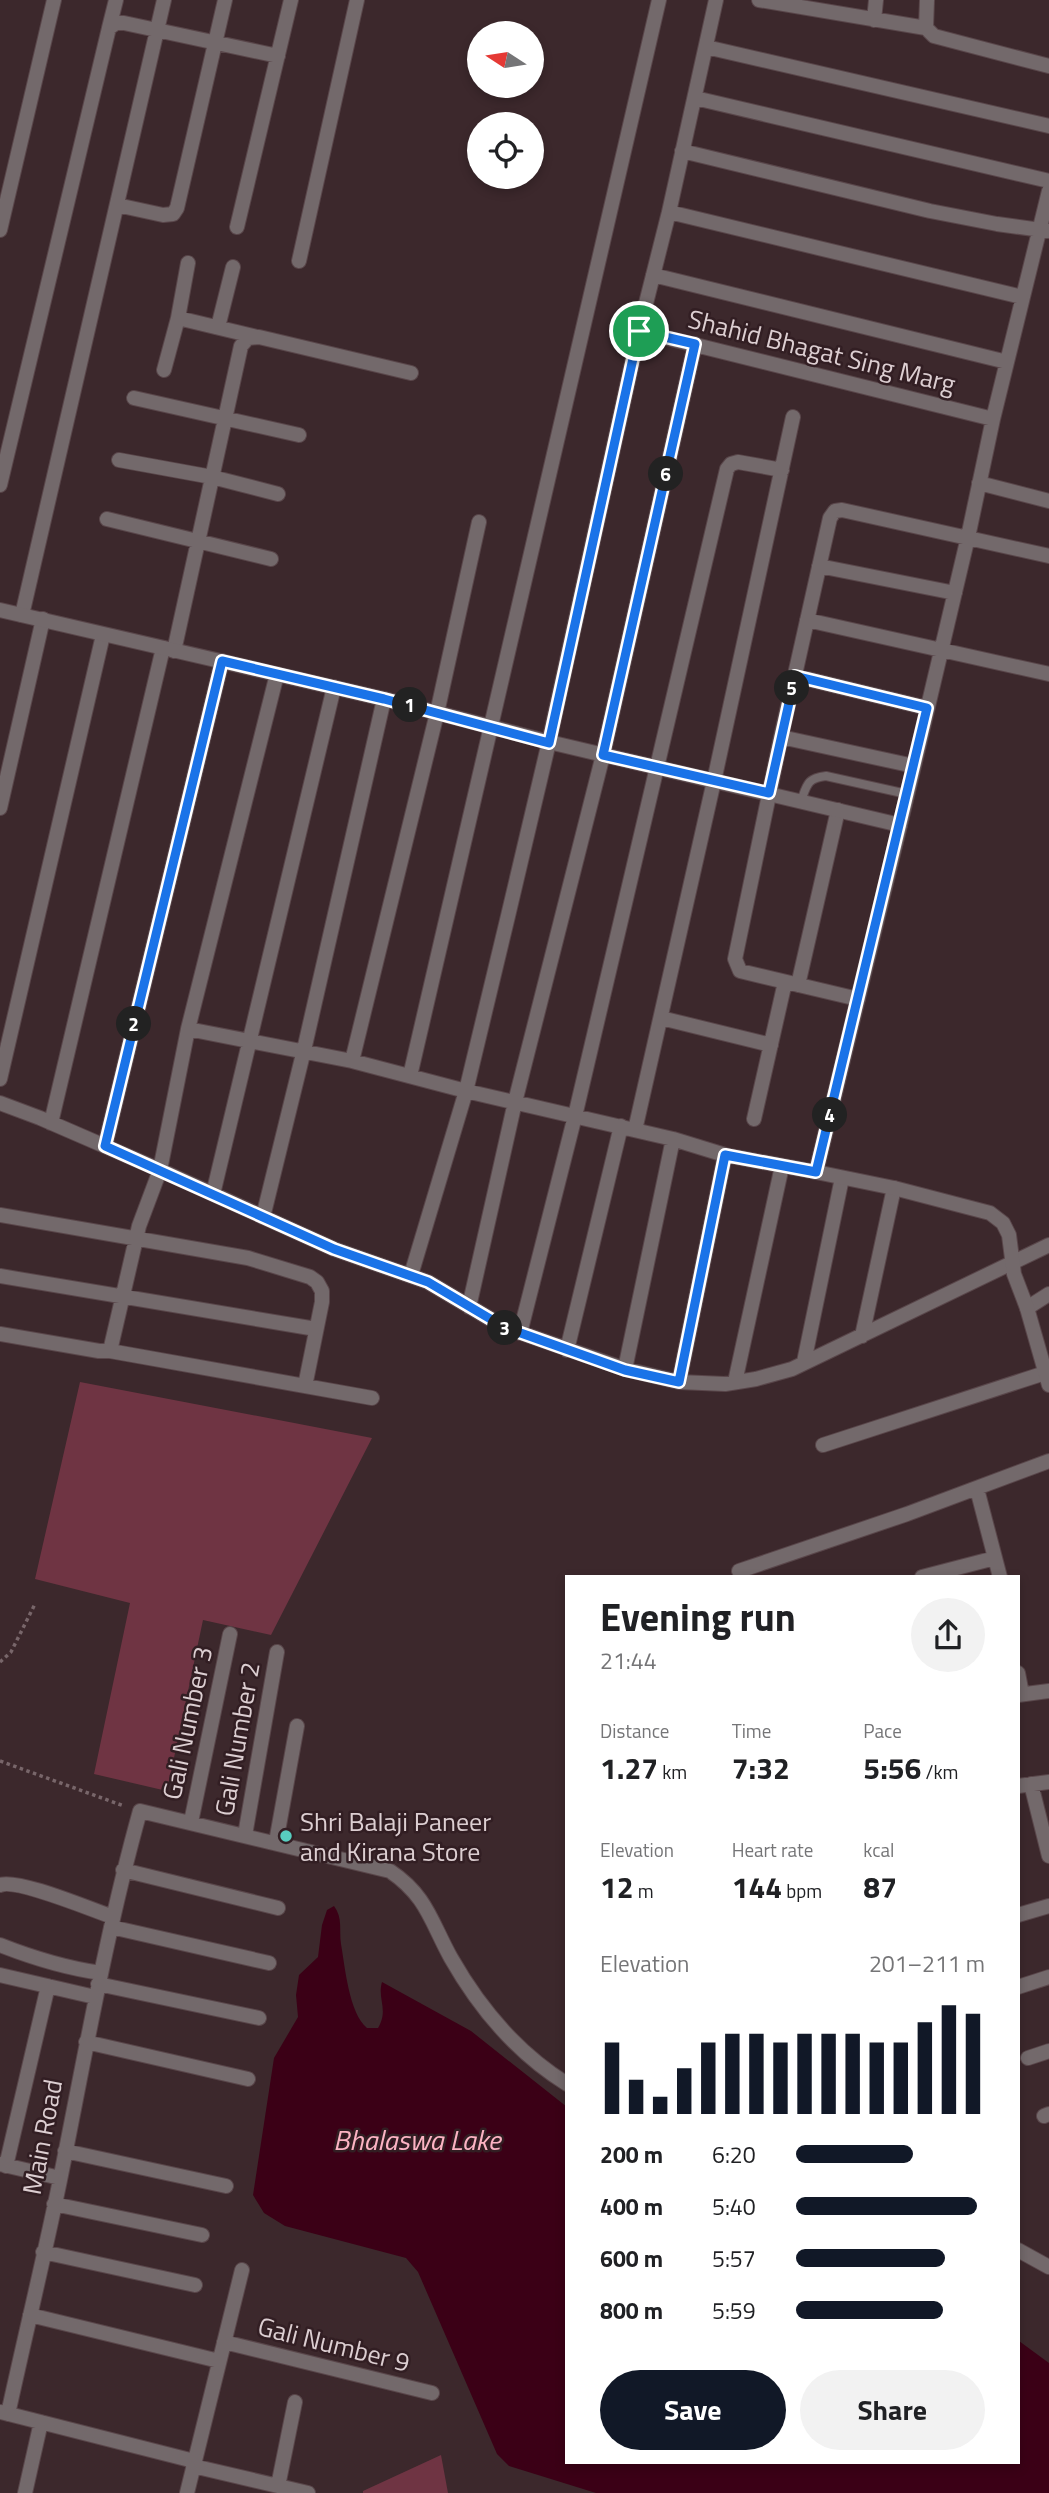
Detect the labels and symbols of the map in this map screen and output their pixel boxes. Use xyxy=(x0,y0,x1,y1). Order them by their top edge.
north arrow xyxy=(467,21,544,98)
street label: Shahid Bhagat Sing Marg xyxy=(684,299,960,403)
pin xyxy=(609,301,669,361)
pin: 6 xyxy=(648,456,684,491)
pin: 5 xyxy=(774,670,810,706)
pin: 1 xyxy=(392,688,428,722)
pin: 2 xyxy=(116,1006,152,1042)
pin: 4 xyxy=(812,1098,848,1132)
pin: 3 xyxy=(488,1310,522,1346)
street label: Gali Number 3 xyxy=(152,1643,222,1803)
street label: Gali Number 2 xyxy=(204,1659,270,1819)
place label: Shri Balaji Paneer and Kirana Store xyxy=(300,1802,491,1871)
marker: Shri Balaji Paneer and Kirana Store xyxy=(278,1828,294,1844)
street label: Main Road xyxy=(12,2076,72,2198)
water label: Bhalaswa Lake xyxy=(333,2118,503,2161)
street label: Gali Number 9 xyxy=(254,2306,414,2382)

